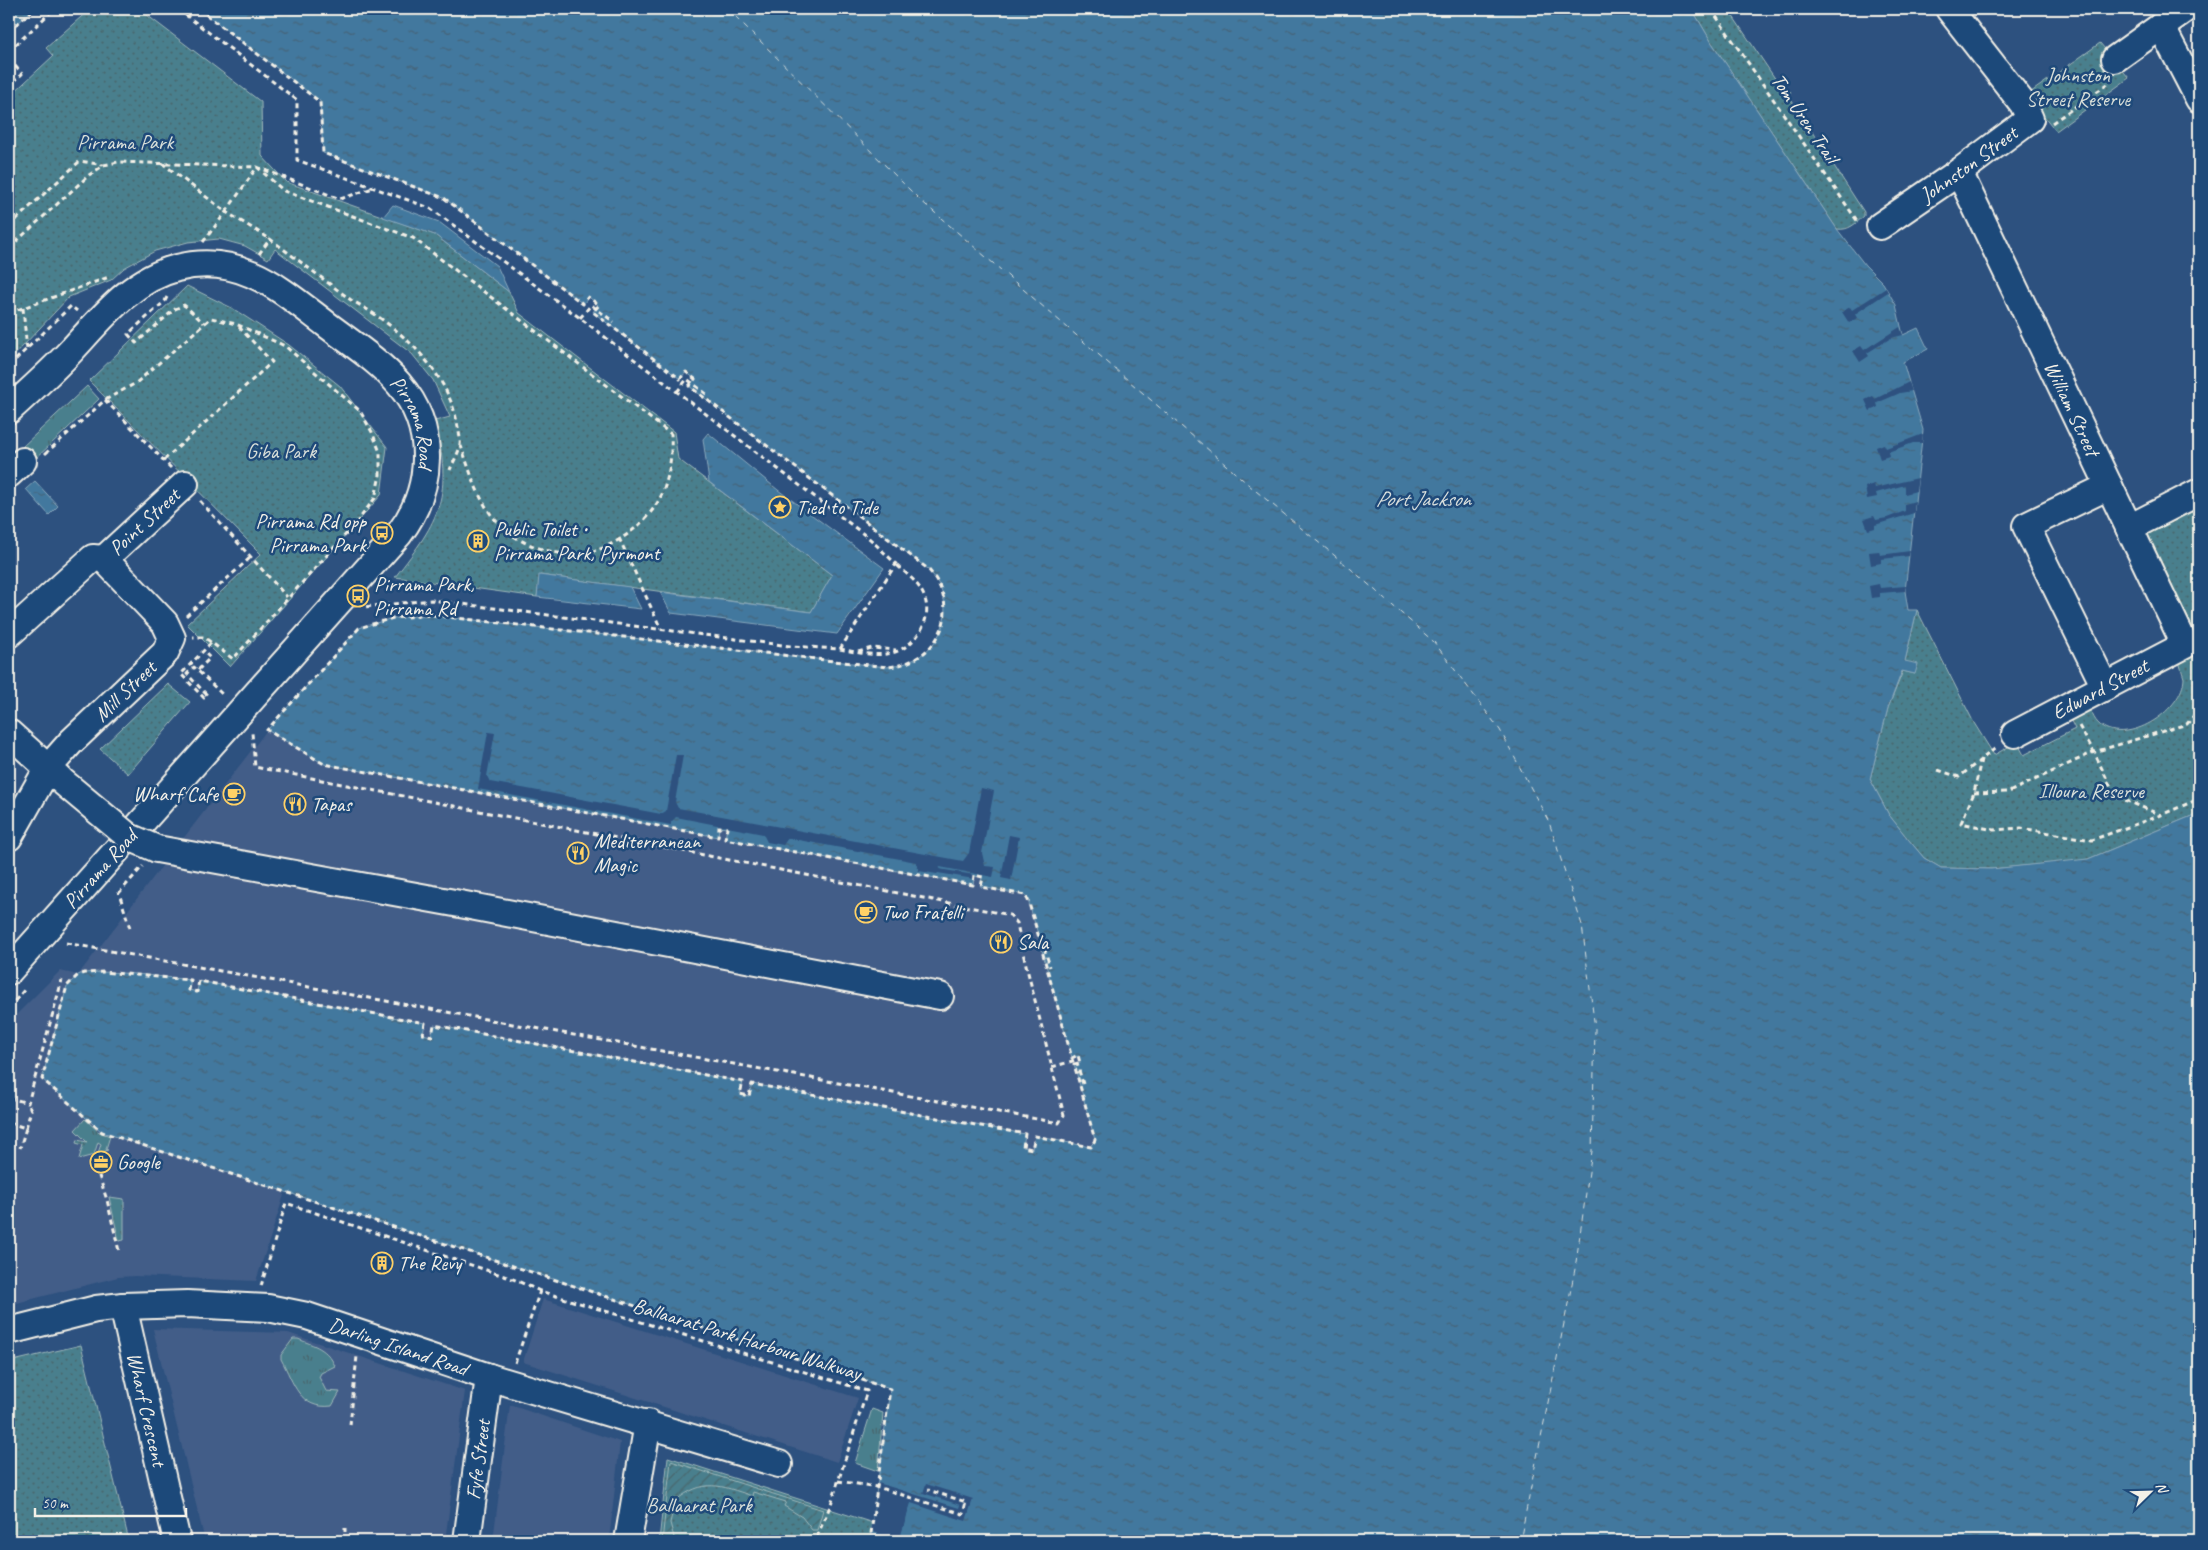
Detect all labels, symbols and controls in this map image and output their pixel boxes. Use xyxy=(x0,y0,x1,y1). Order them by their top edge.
park label: Johnston Street Reserve xyxy=(2026,62,2131,112)
street label: Tom Uren Trail xyxy=(1766,68,1846,171)
street label: Johnston Street xyxy=(1914,119,2024,209)
park label: Pirrama Park xyxy=(77,129,174,155)
street label: William Street xyxy=(2038,357,2107,463)
street label: Pirrama Road xyxy=(385,370,439,473)
park label: Giba Park xyxy=(246,438,317,464)
street label: Point Street xyxy=(103,481,187,561)
water label: Port Jackson xyxy=(1376,485,1472,513)
place label: Tied to Tide xyxy=(796,494,879,520)
place icon: Tied to Tide xyxy=(768,495,792,519)
place label: Pirrama Rd opp Pirrama Park xyxy=(255,508,368,558)
place label: Public Toilet • Pirrama Park, Pyrmont xyxy=(494,516,662,566)
bus stop icon: Pirrama Rd opp Pirrama Park xyxy=(370,521,394,545)
building icon: Public Toilet • Pirrama Park, Pyrmont xyxy=(466,529,490,553)
place label: Pirrama Park, Pirrama Rd xyxy=(374,571,474,621)
bus stop icon: Pirrama Park, Pirrama Rd xyxy=(346,584,370,608)
street label: Edward Street xyxy=(2047,652,2155,725)
street label: Mill Street xyxy=(88,654,163,727)
park label: Illoura Reserve xyxy=(2038,778,2145,804)
place label: Wharf Cafe xyxy=(133,781,219,807)
cafe icon: Wharf Cafe xyxy=(222,782,246,806)
place label: Tapas xyxy=(311,791,353,817)
restaurant icon: Tapas xyxy=(283,792,307,816)
street label: Pirrama Road xyxy=(58,821,145,914)
place label: Mediterranean Magic xyxy=(594,828,702,878)
restaurant icon: Mediterranean Magic xyxy=(566,841,590,865)
place label: Two Fratelli xyxy=(882,899,966,925)
cafe icon: Two Fratelli xyxy=(854,900,878,924)
place label: Sala xyxy=(1017,929,1050,955)
restaurant icon: Sala xyxy=(989,930,1013,954)
place label: Google xyxy=(117,1149,161,1175)
office icon: Google xyxy=(89,1150,113,1174)
place label: The Revy xyxy=(398,1250,463,1276)
building icon: The Revy xyxy=(370,1251,394,1275)
street label: Ballaarat Park Harbour Walkway xyxy=(630,1292,866,1387)
street label: Darling Island Road xyxy=(325,1311,474,1383)
street label: Wharf Crescent xyxy=(121,1350,173,1471)
street label: Fyfe Street xyxy=(460,1416,496,1501)
north arrow xyxy=(2126,1468,2176,1518)
text: N xyxy=(2152,1480,2172,1497)
scale bar xyxy=(35,1485,186,1517)
park label: Ballaarat Park xyxy=(646,1492,753,1518)
text: 50 m xyxy=(42,1494,69,1513)

